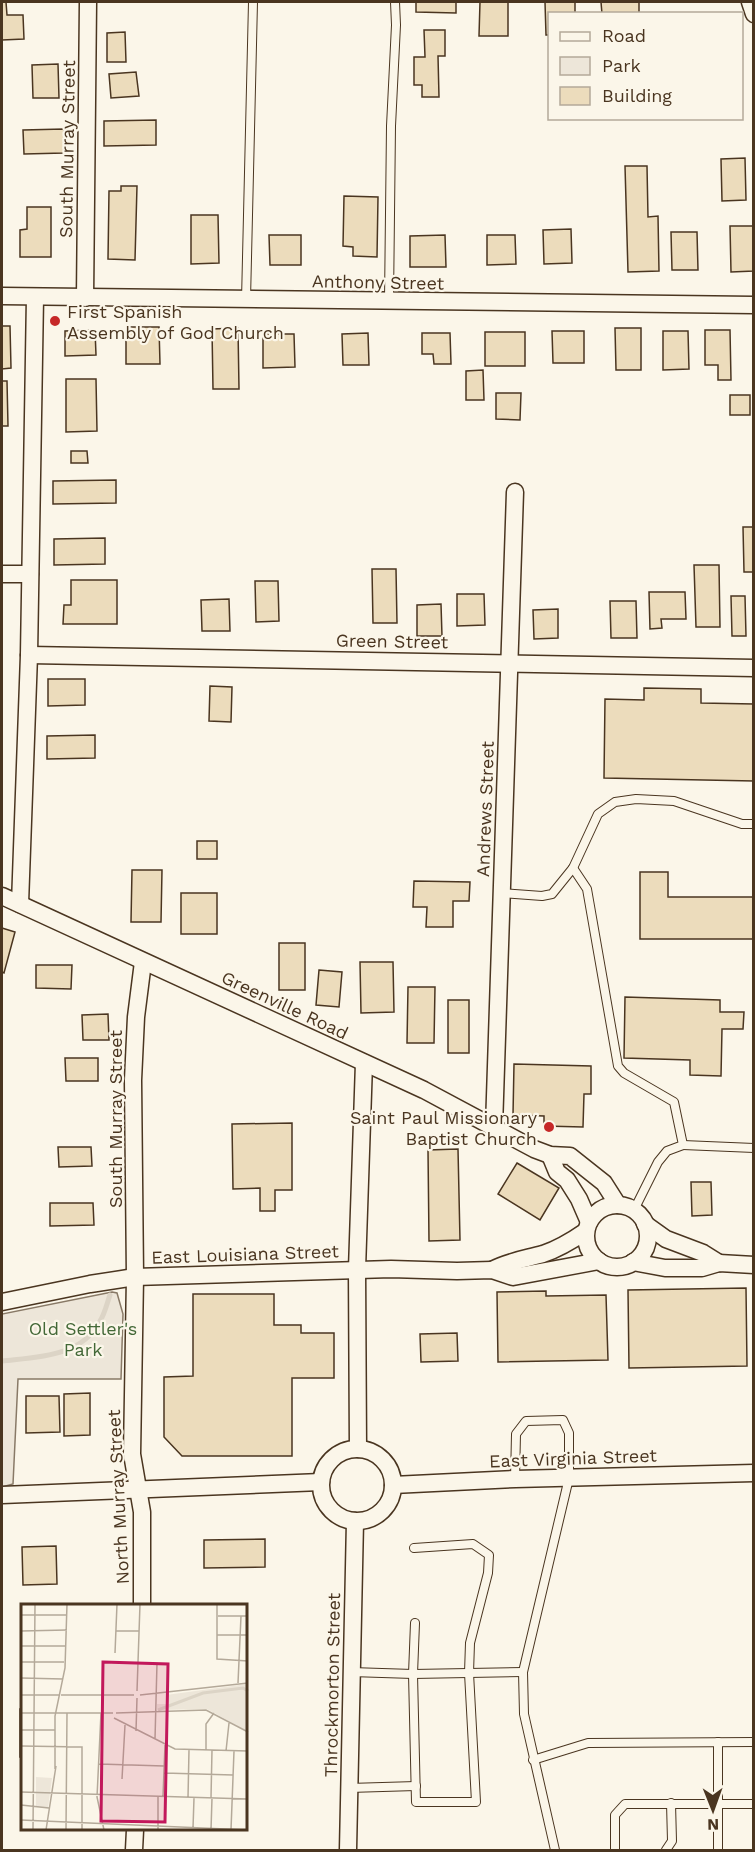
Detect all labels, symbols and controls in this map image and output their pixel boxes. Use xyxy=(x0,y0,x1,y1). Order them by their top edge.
legend xyxy=(548,12,743,120)
text: Road xyxy=(602,25,646,46)
text: Park xyxy=(602,55,641,76)
street label: South Murray Street xyxy=(55,59,79,238)
text: Building xyxy=(602,85,672,106)
street label: Anthony Street xyxy=(312,270,445,294)
place label: First Spanish Assembly of God Church xyxy=(67,301,284,343)
marker: First Spanish Assembly of God Church xyxy=(48,314,62,328)
street label: Green Street xyxy=(336,630,449,652)
street label: Andrews Street xyxy=(472,740,498,877)
street label: Greenville Road xyxy=(218,966,352,1044)
street label: South Murray Street xyxy=(105,1030,126,1208)
place label: Saint Paul Missionary Baptist Church xyxy=(350,1107,538,1149)
marker: Saint Paul Missionary Baptist Church xyxy=(542,1120,556,1134)
street label: East Louisiana Street xyxy=(151,1240,340,1268)
park label: Old Settler's Park xyxy=(29,1318,137,1360)
street label: North Murray Street xyxy=(103,1409,133,1585)
street label: East Virginia Street xyxy=(489,1445,658,1471)
street label: Throckmorton Street xyxy=(320,1592,344,1777)
inset map xyxy=(21,1604,248,1831)
north arrow xyxy=(683,1780,743,1840)
text: N xyxy=(707,1815,719,1834)

